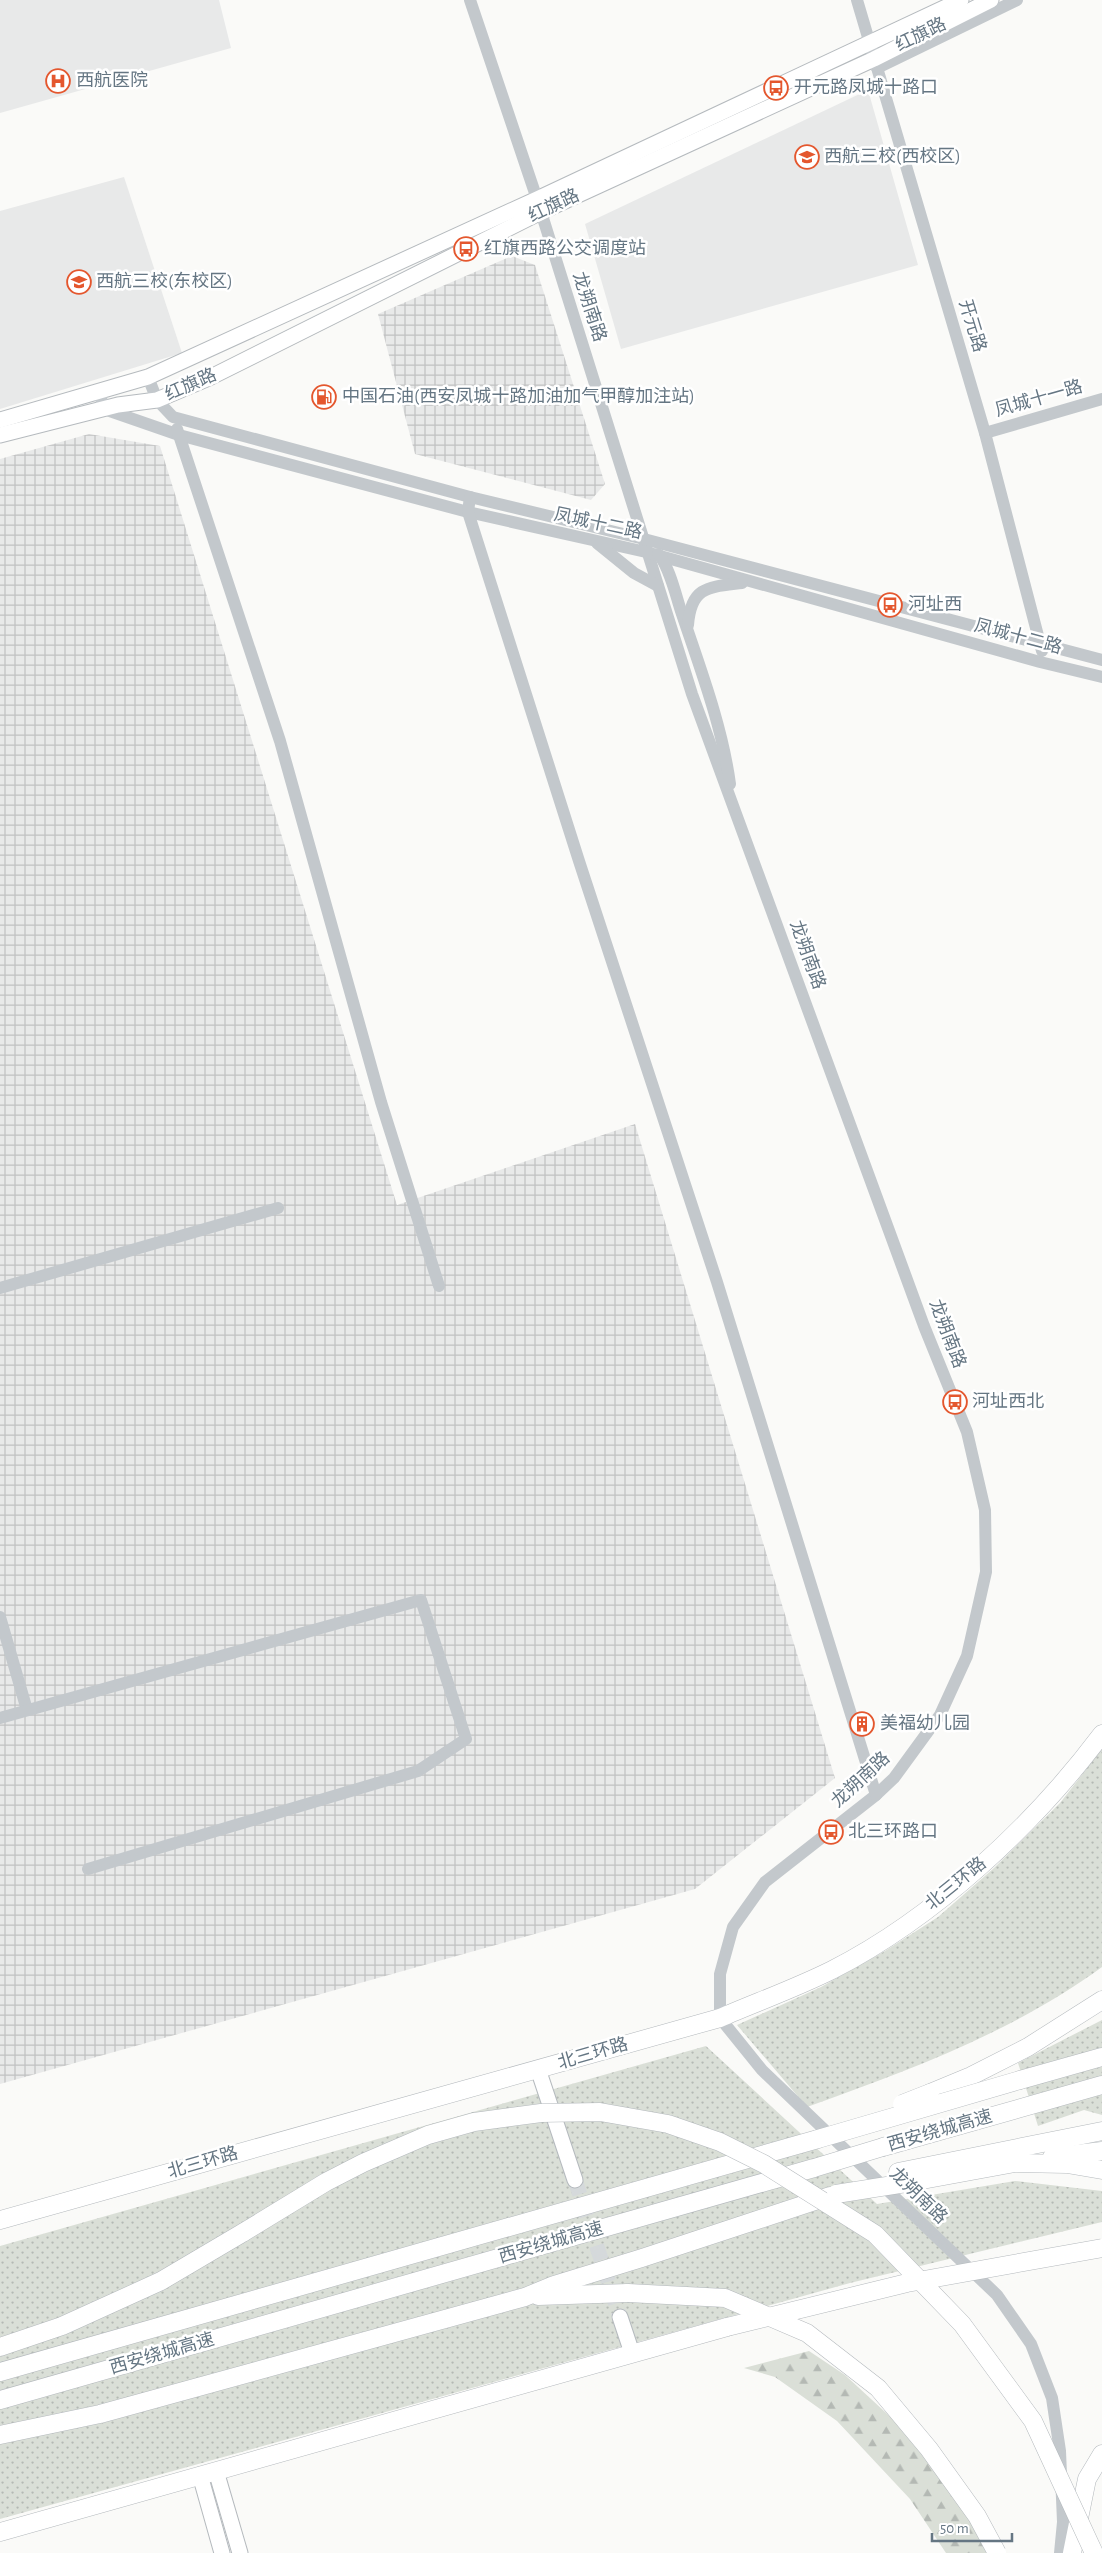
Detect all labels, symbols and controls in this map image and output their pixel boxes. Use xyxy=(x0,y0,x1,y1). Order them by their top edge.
street label: 红旗路 xyxy=(892,13,949,55)
hospital icon: 西航医院 xyxy=(45,68,71,94)
place label: 西航医院 xyxy=(76,70,148,90)
bus stop icon: 开元路凤城十路口 xyxy=(763,75,789,101)
place label: 开元路凤城十路口 xyxy=(794,77,938,97)
school or university icon: 西航三校(西校区) xyxy=(794,144,820,170)
place label: 西航三校(西校区) xyxy=(824,146,961,166)
street label: 红旗路 xyxy=(525,185,582,226)
bus stop icon: 红旗西路公交调度站 xyxy=(453,236,479,262)
place label: 红旗西路公交调度站 xyxy=(484,238,646,258)
school or university icon: 西航三校(东校区) xyxy=(66,269,92,295)
street label: 龙朔南路 xyxy=(569,269,611,344)
place label: 西航三校(东校区) xyxy=(96,271,233,291)
street label: 开元路 xyxy=(955,297,990,354)
street label: 红旗路 xyxy=(162,364,219,404)
street label: 凤城十一路 xyxy=(993,376,1085,420)
fuel station icon: 中国石油(西安凤城十路加油加气甲醇加注站) xyxy=(311,384,337,410)
place label: 中国石油(西安凤城十路加油加气甲醇加注站) xyxy=(342,386,695,406)
street label: 凤城十二路 xyxy=(552,504,644,542)
bus stop icon: 河址西 xyxy=(877,592,903,618)
place label: 河址西 xyxy=(908,594,962,614)
street label: 凤城十二路 xyxy=(972,615,1064,657)
street label: 龙朔南路 xyxy=(786,917,830,992)
street label: 龙朔南路 xyxy=(926,1296,970,1371)
bus stop icon: 河址西北 xyxy=(942,1389,968,1415)
place label: 河址西北 xyxy=(972,1391,1044,1411)
building icon: 美福幼儿园 xyxy=(849,1711,875,1737)
place label: 美福幼儿园 xyxy=(880,1713,970,1733)
street label: 龙朔南路 xyxy=(827,1747,893,1811)
bus stop icon: 北三环路口 xyxy=(818,1819,844,1845)
place label: 北三环路口 xyxy=(848,1821,938,1841)
street label: 北三环路 xyxy=(921,1853,990,1914)
street label: 北三环路 xyxy=(555,2034,630,2073)
street label: 西安绕城高速 xyxy=(885,2106,994,2155)
street label: 北三环路 xyxy=(165,2143,240,2182)
street label: 龙朔南路 xyxy=(886,2163,952,2227)
street label: 西安绕城高速 xyxy=(496,2218,605,2267)
street label: 西安绕城高速 xyxy=(107,2329,216,2378)
scale bar xyxy=(932,2510,1012,2542)
text: 50 m xyxy=(940,2521,969,2536)

